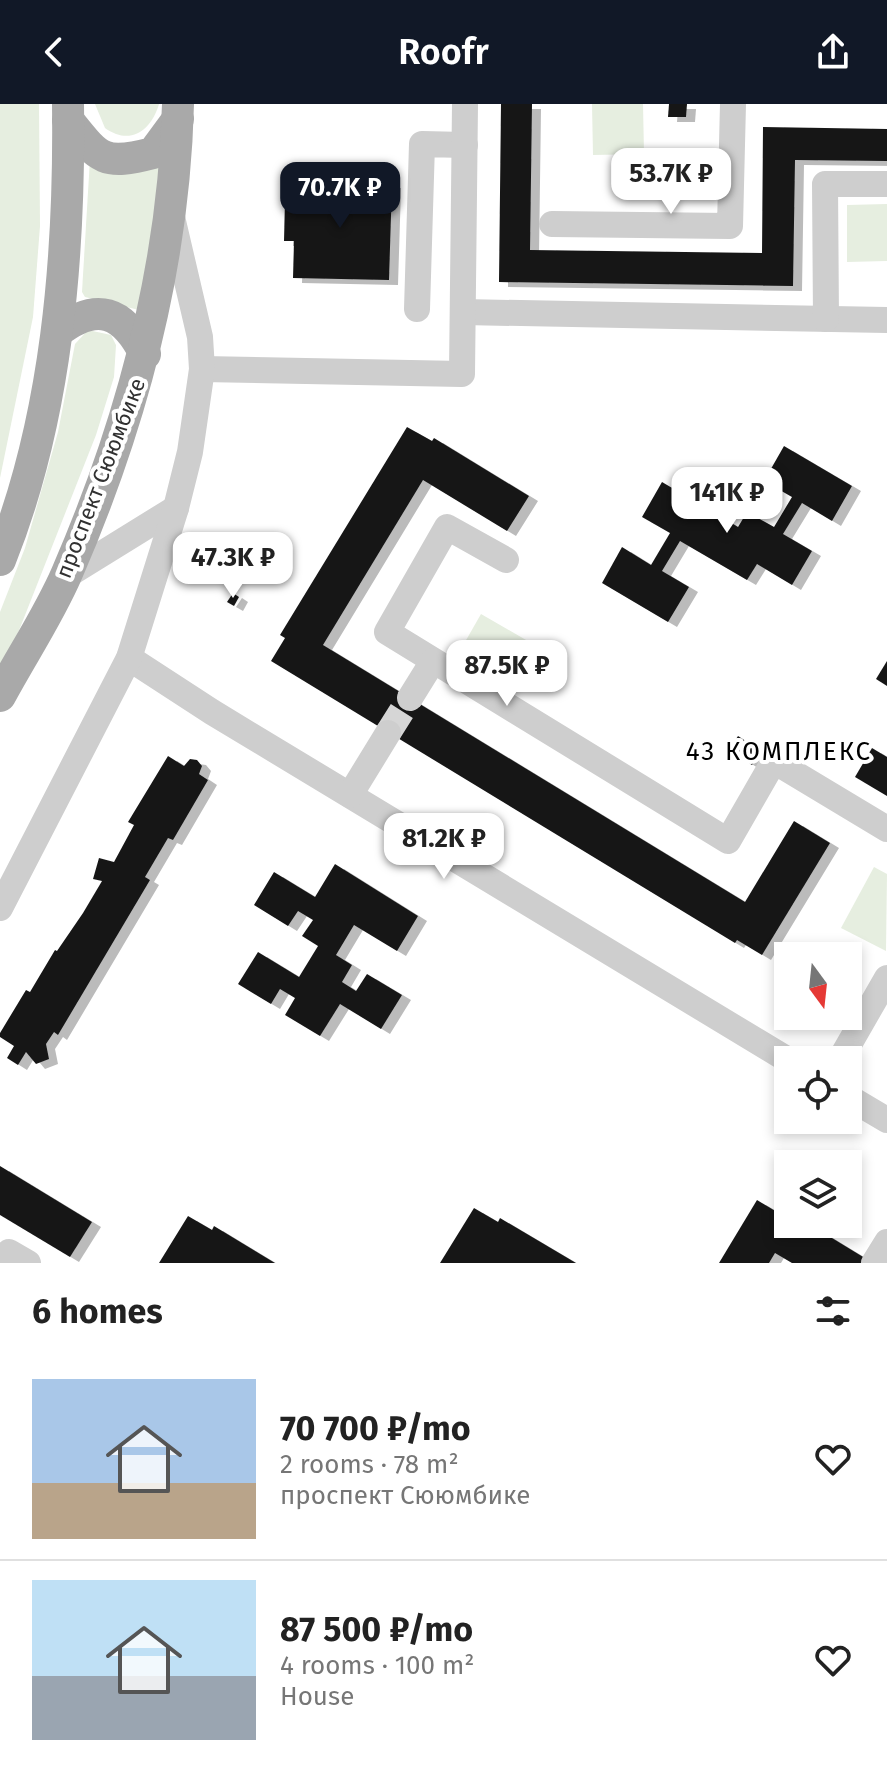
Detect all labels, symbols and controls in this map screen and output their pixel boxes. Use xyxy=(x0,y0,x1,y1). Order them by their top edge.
icon: back xyxy=(32,30,76,74)
text: Roofr xyxy=(398,30,489,74)
icon: share xyxy=(811,30,855,74)
pin: 53.7K ₽ xyxy=(597,148,745,216)
text: 53.7K ₽ xyxy=(629,158,713,189)
pin: 70.7K ₽ xyxy=(266,162,414,230)
text: 70.7K ₽ xyxy=(298,172,382,203)
street label: проспект Сююмбике xyxy=(50,374,151,582)
pin: 141K ₽ xyxy=(662,467,792,535)
text: 141K ₽ xyxy=(689,477,765,508)
pin: 47.3K ₽ xyxy=(159,532,307,600)
text: 47.3K ₽ xyxy=(191,542,275,573)
pin: 87.5K ₽ xyxy=(433,640,581,708)
text: 87.5K ₽ xyxy=(464,650,550,681)
district label: 43 КОМПЛЕКС xyxy=(686,736,872,767)
pin: 81.2K ₽ xyxy=(370,813,518,881)
text: 81.2K ₽ xyxy=(402,823,486,854)
north arrow xyxy=(774,942,862,1030)
map controls xyxy=(774,942,862,1238)
button: locate xyxy=(774,1046,862,1134)
button: layers xyxy=(774,1150,862,1238)
icon: filters xyxy=(811,1289,855,1333)
text: 6 homes xyxy=(32,1291,163,1332)
text: 70 700 ₽/mo xyxy=(280,1408,471,1449)
icon: home xyxy=(96,1411,192,1507)
icon: heart xyxy=(811,1437,855,1481)
text: 2 rooms · 78 m² xyxy=(280,1449,459,1480)
text: проспект Сююмбике xyxy=(280,1480,531,1511)
text: 87 500 ₽/mo xyxy=(280,1609,473,1650)
icon: home xyxy=(96,1612,192,1708)
icon: heart xyxy=(811,1638,855,1682)
text: 4 rooms · 100 m² xyxy=(280,1650,475,1681)
text: House xyxy=(280,1681,354,1712)

